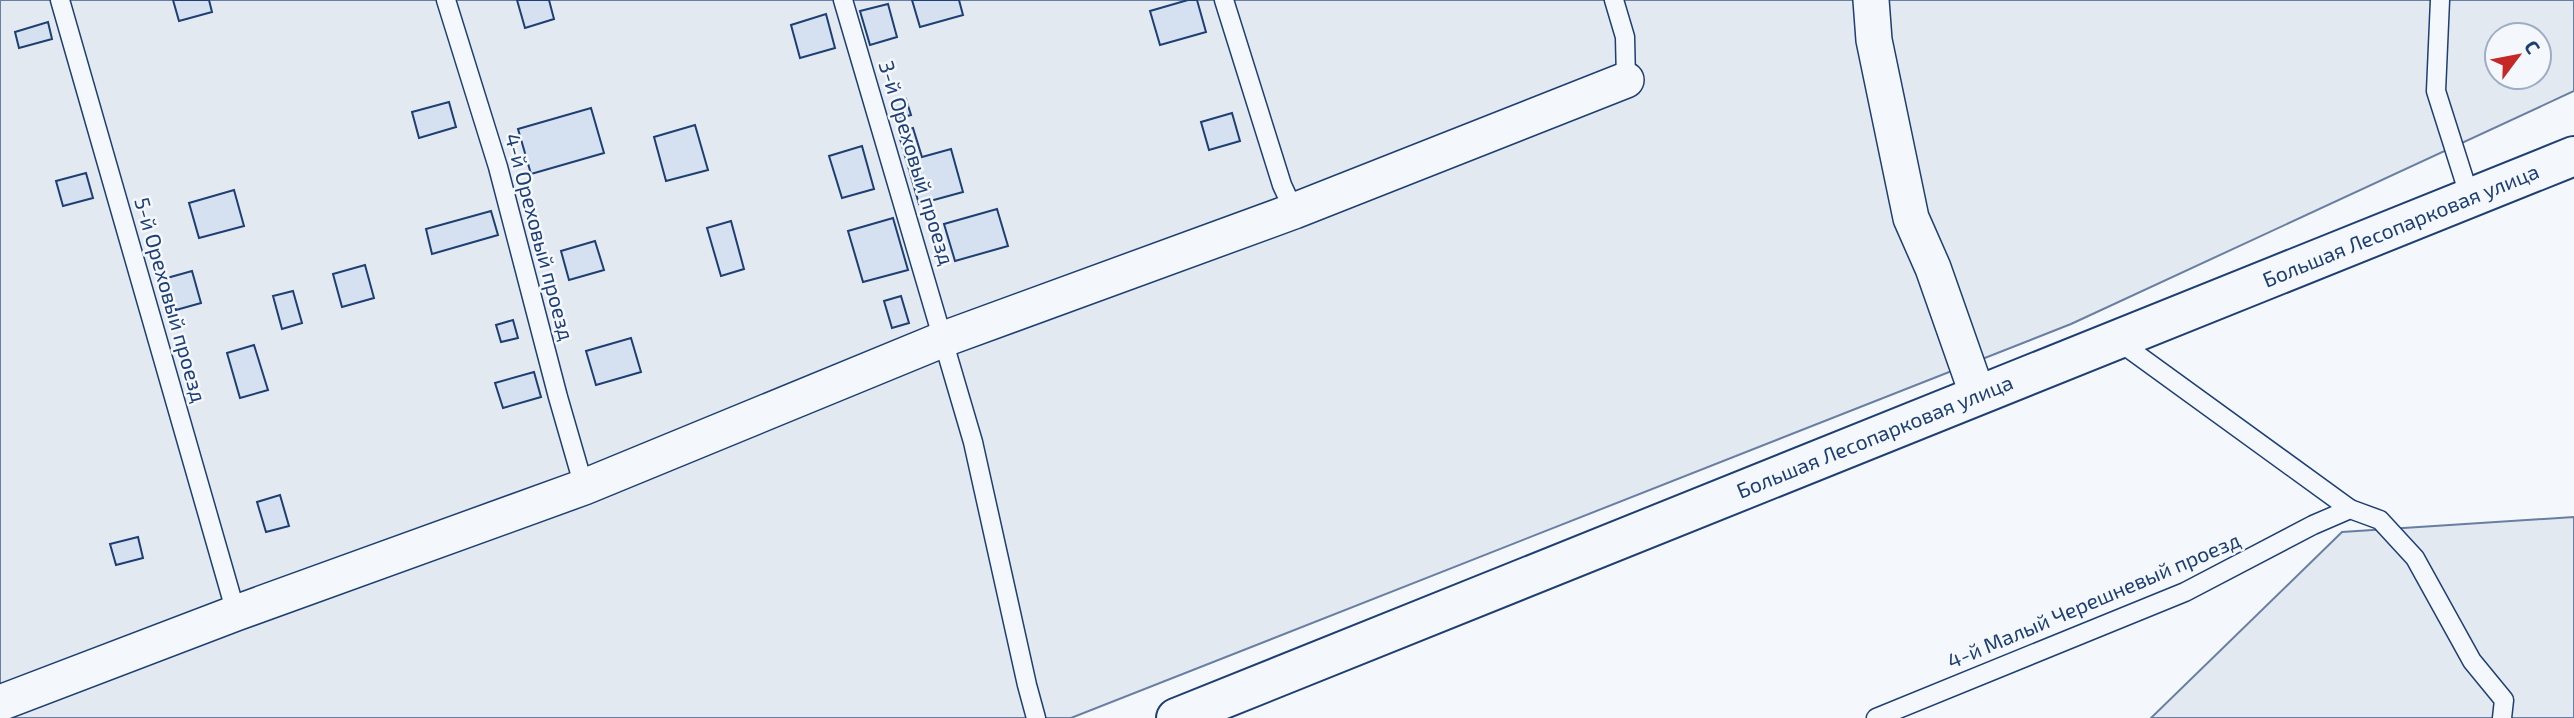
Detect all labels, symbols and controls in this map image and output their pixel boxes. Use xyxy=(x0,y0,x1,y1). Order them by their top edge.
north arrow xyxy=(2483,21,2553,91)
text: С xyxy=(2520,36,2546,58)
street label: 3-й Ореховый проезд xyxy=(874,57,960,268)
street label: 4-й Ореховый проезд xyxy=(501,130,580,343)
street label: Большая Лесопарковая улица xyxy=(2259,158,2543,293)
street label: 5-й Ореховый проезд xyxy=(130,194,213,405)
street label: Большая Лесопарковая улица xyxy=(1733,369,2017,504)
street label: 4-й Малый Черешневый проезд xyxy=(1943,526,2244,673)

